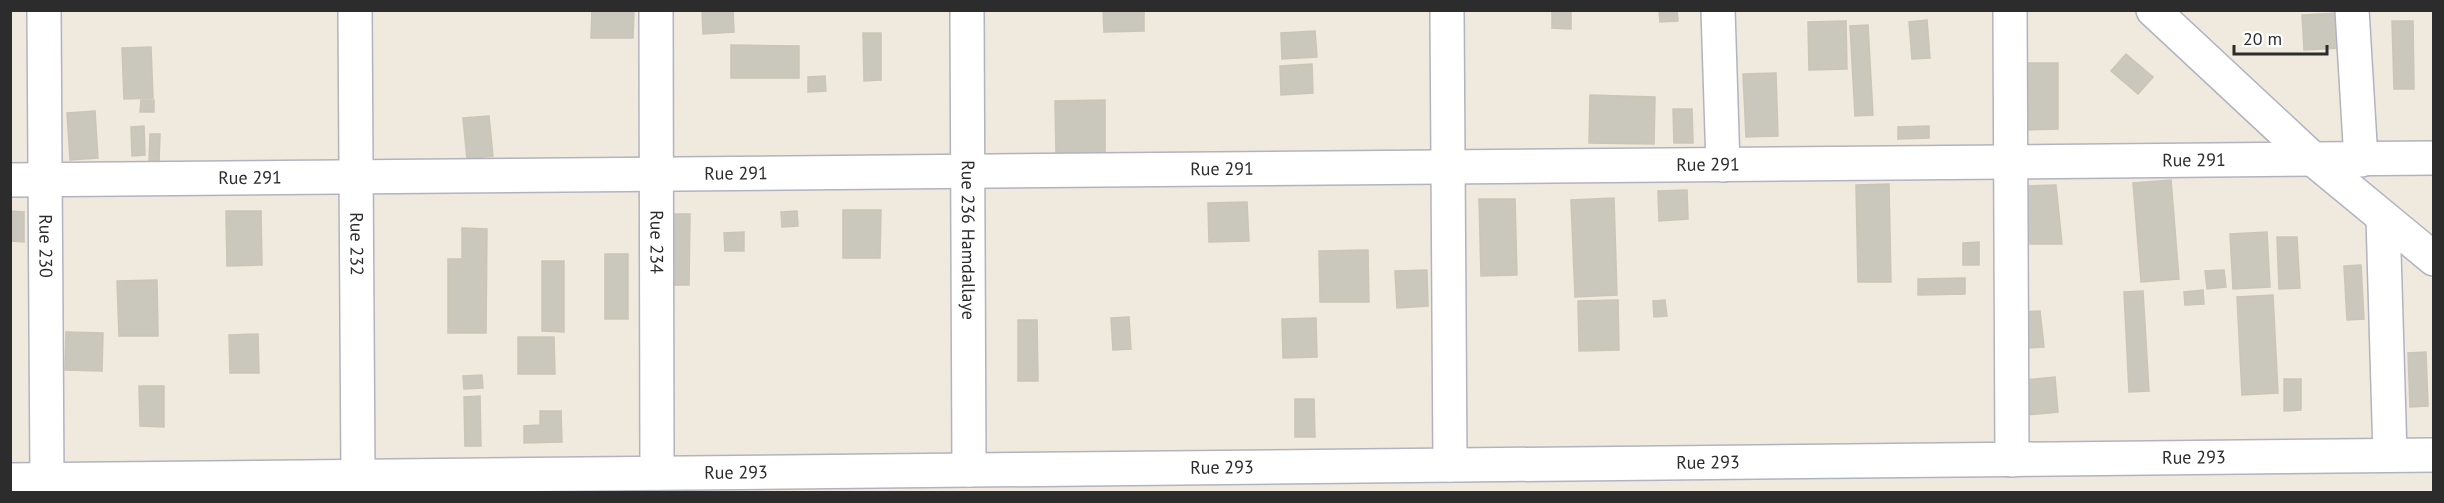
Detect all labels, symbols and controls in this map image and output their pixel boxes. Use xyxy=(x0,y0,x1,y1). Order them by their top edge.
scale bar xyxy=(2234,18,2327,56)
text: 20 m xyxy=(2243,27,2282,50)
street label: Rue 291 xyxy=(2162,148,2226,171)
street label: Rue 291 xyxy=(1676,152,1740,176)
street label: Rue 291 xyxy=(1190,157,1254,180)
street label: Rue 236 Hamdallaye xyxy=(957,160,980,320)
street label: Rue 291 xyxy=(704,161,768,185)
street label: Rue 291 xyxy=(218,166,282,189)
street label: Rue 234 xyxy=(645,210,669,274)
street label: Rue 232 xyxy=(345,212,369,276)
street label: Rue 230 xyxy=(34,214,58,278)
street label: Rue 293 xyxy=(2162,445,2226,469)
street label: Rue 293 xyxy=(1676,450,1740,474)
street label: Rue 293 xyxy=(1190,455,1254,479)
street label: Rue 293 xyxy=(704,460,768,484)

